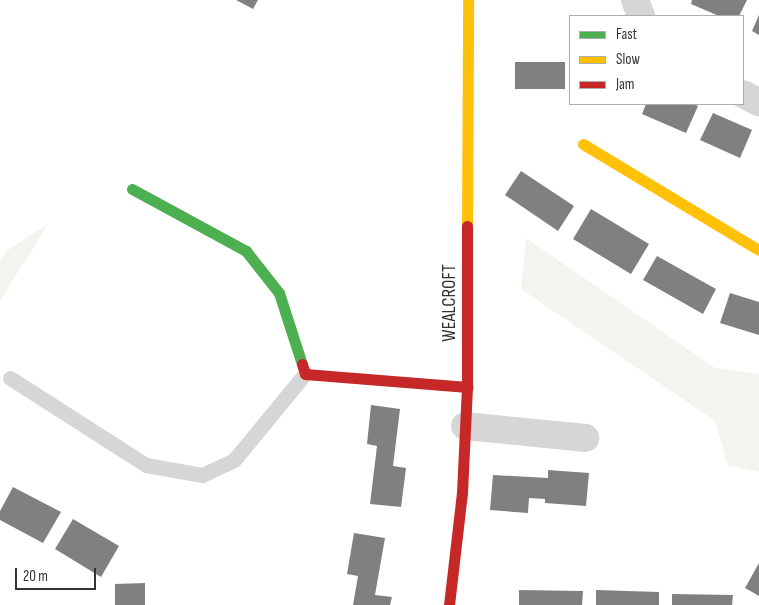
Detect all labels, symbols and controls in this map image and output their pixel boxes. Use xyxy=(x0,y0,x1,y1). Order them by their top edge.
legend xyxy=(569,15,744,105)
text: Fast xyxy=(616,25,637,44)
text: Slow xyxy=(616,50,640,69)
text: Jam xyxy=(616,75,634,94)
street label: WEALCROFT xyxy=(439,264,461,342)
scale bar xyxy=(18,558,99,590)
text: 20 m xyxy=(23,567,48,586)

